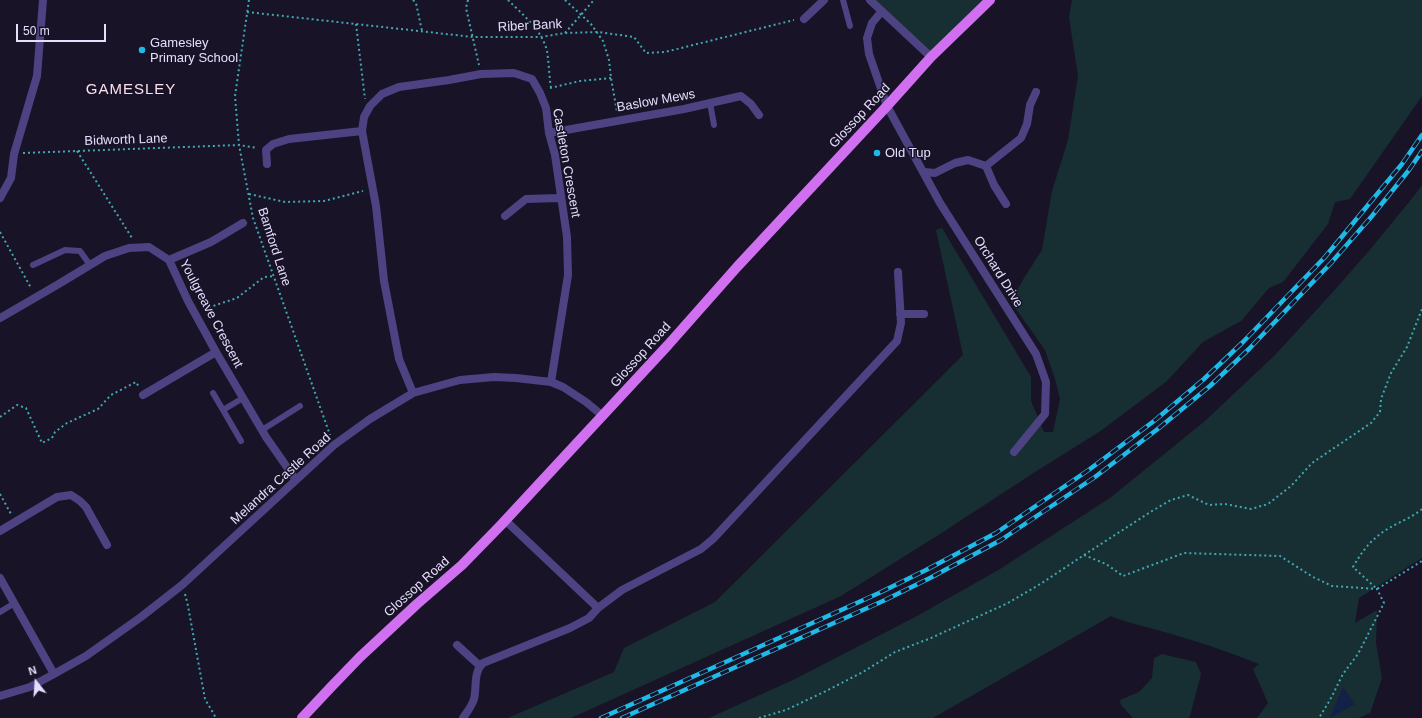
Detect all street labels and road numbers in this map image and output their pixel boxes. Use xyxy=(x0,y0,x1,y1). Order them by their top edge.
street label: Riber Bank xyxy=(497,17,563,35)
street label: Glossop Road xyxy=(826,81,894,151)
street label: Baslow Mews xyxy=(616,86,696,116)
street label: Castleton Crescent xyxy=(549,107,583,219)
street label: Bidworth Lane xyxy=(84,131,168,149)
street label: Bamford Lane xyxy=(254,206,294,288)
street label: Orchard Drive xyxy=(970,234,1026,310)
street label: Youlgreave Crescent xyxy=(176,257,246,371)
street label: Glossop Road xyxy=(608,319,674,391)
street label: Melandra Castle Road xyxy=(228,430,334,528)
street label: Glossop Road xyxy=(381,554,453,620)

